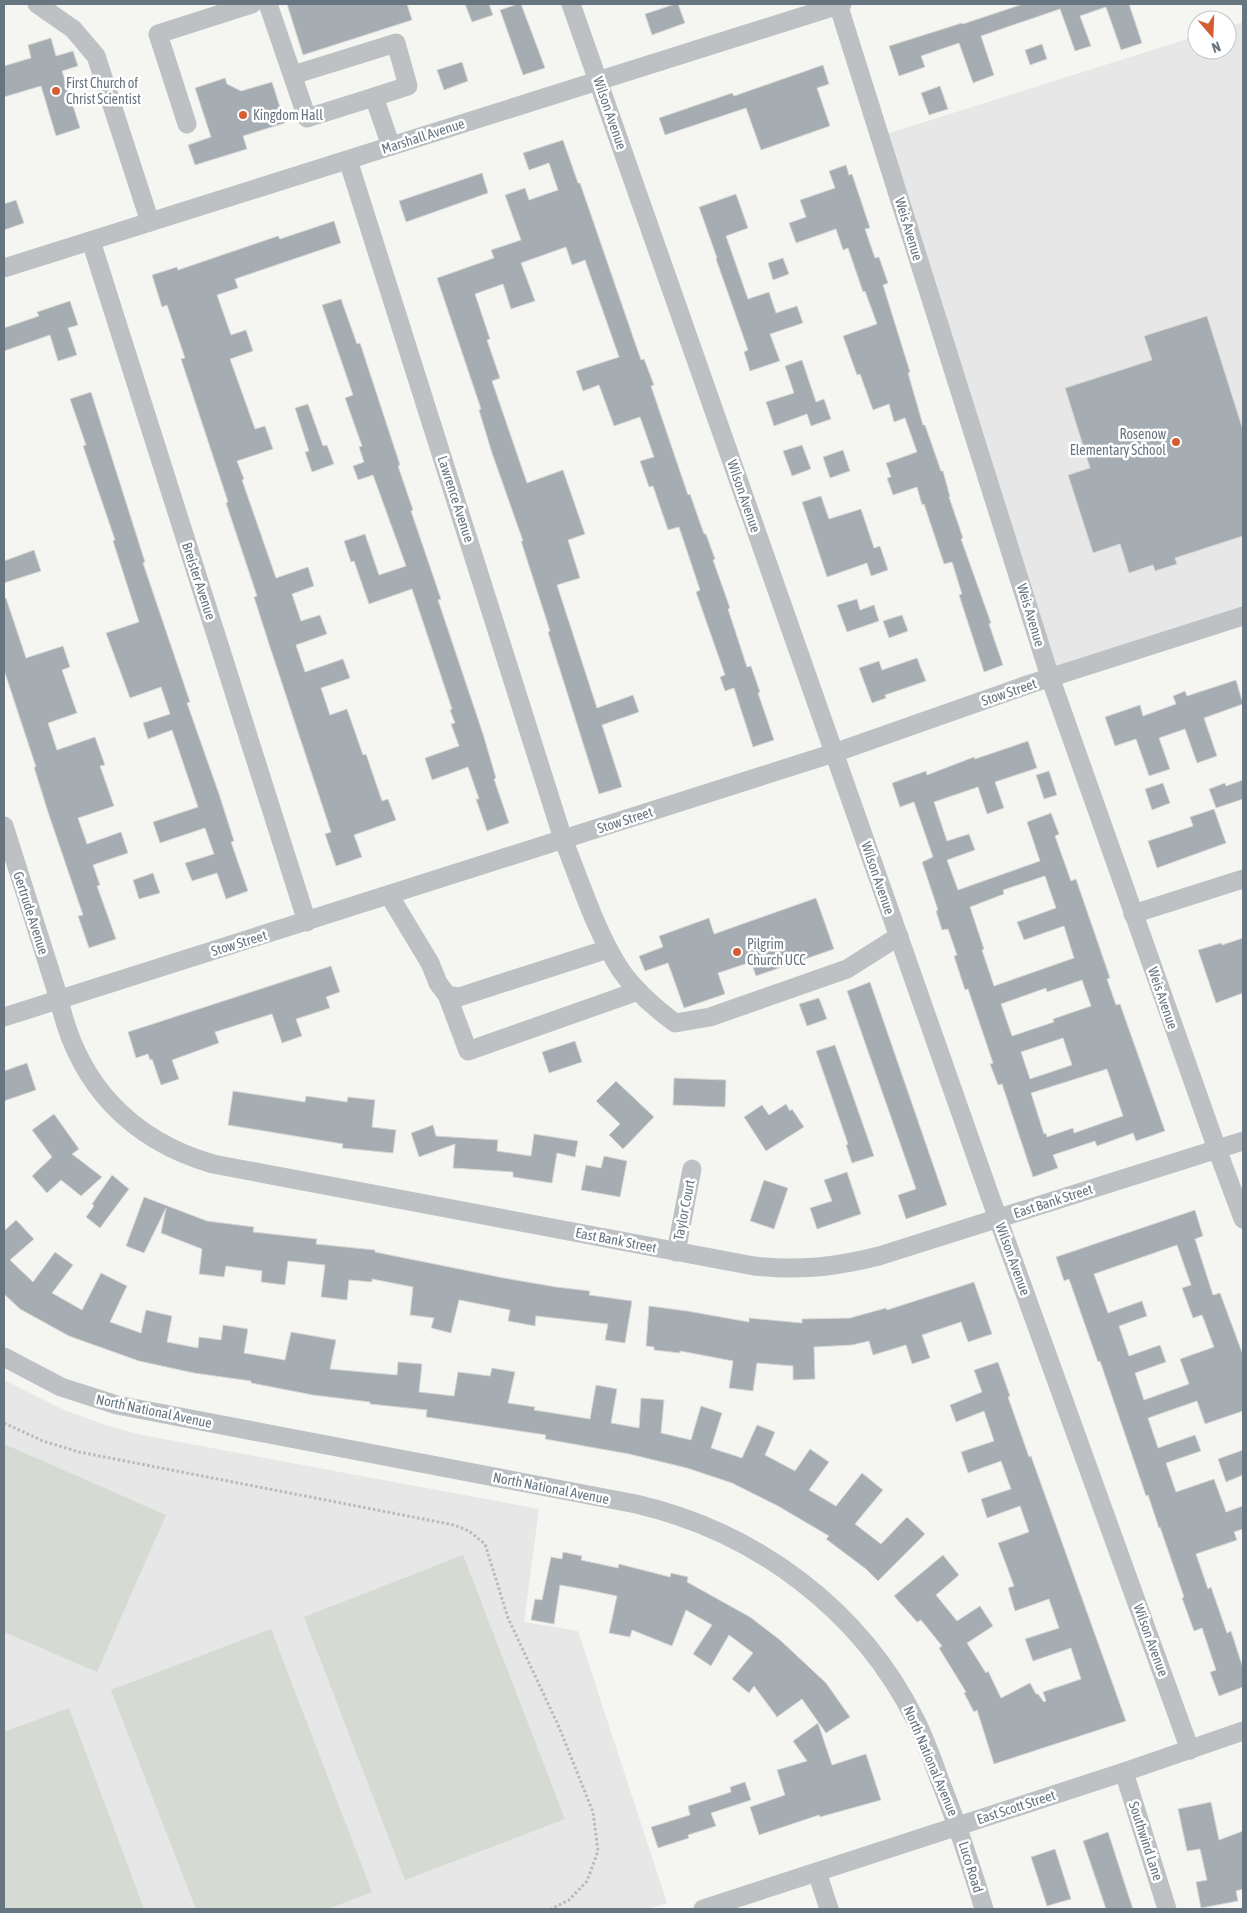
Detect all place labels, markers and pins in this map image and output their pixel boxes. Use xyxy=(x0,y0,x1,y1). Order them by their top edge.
place label: First Church of Christ Scientist xyxy=(66,75,141,107)
marker: First Church of Christ Scientist xyxy=(50,85,62,97)
place label: Kingdom Hall xyxy=(253,107,323,123)
marker: Kingdom Hall xyxy=(237,109,249,121)
place label: Rosenow Elementary School xyxy=(1070,426,1167,458)
marker: Rosenow Elementary School xyxy=(1170,436,1182,448)
place label: Pilgrim Church UCC xyxy=(747,936,806,968)
marker: Pilgrim Church UCC xyxy=(731,946,743,958)

